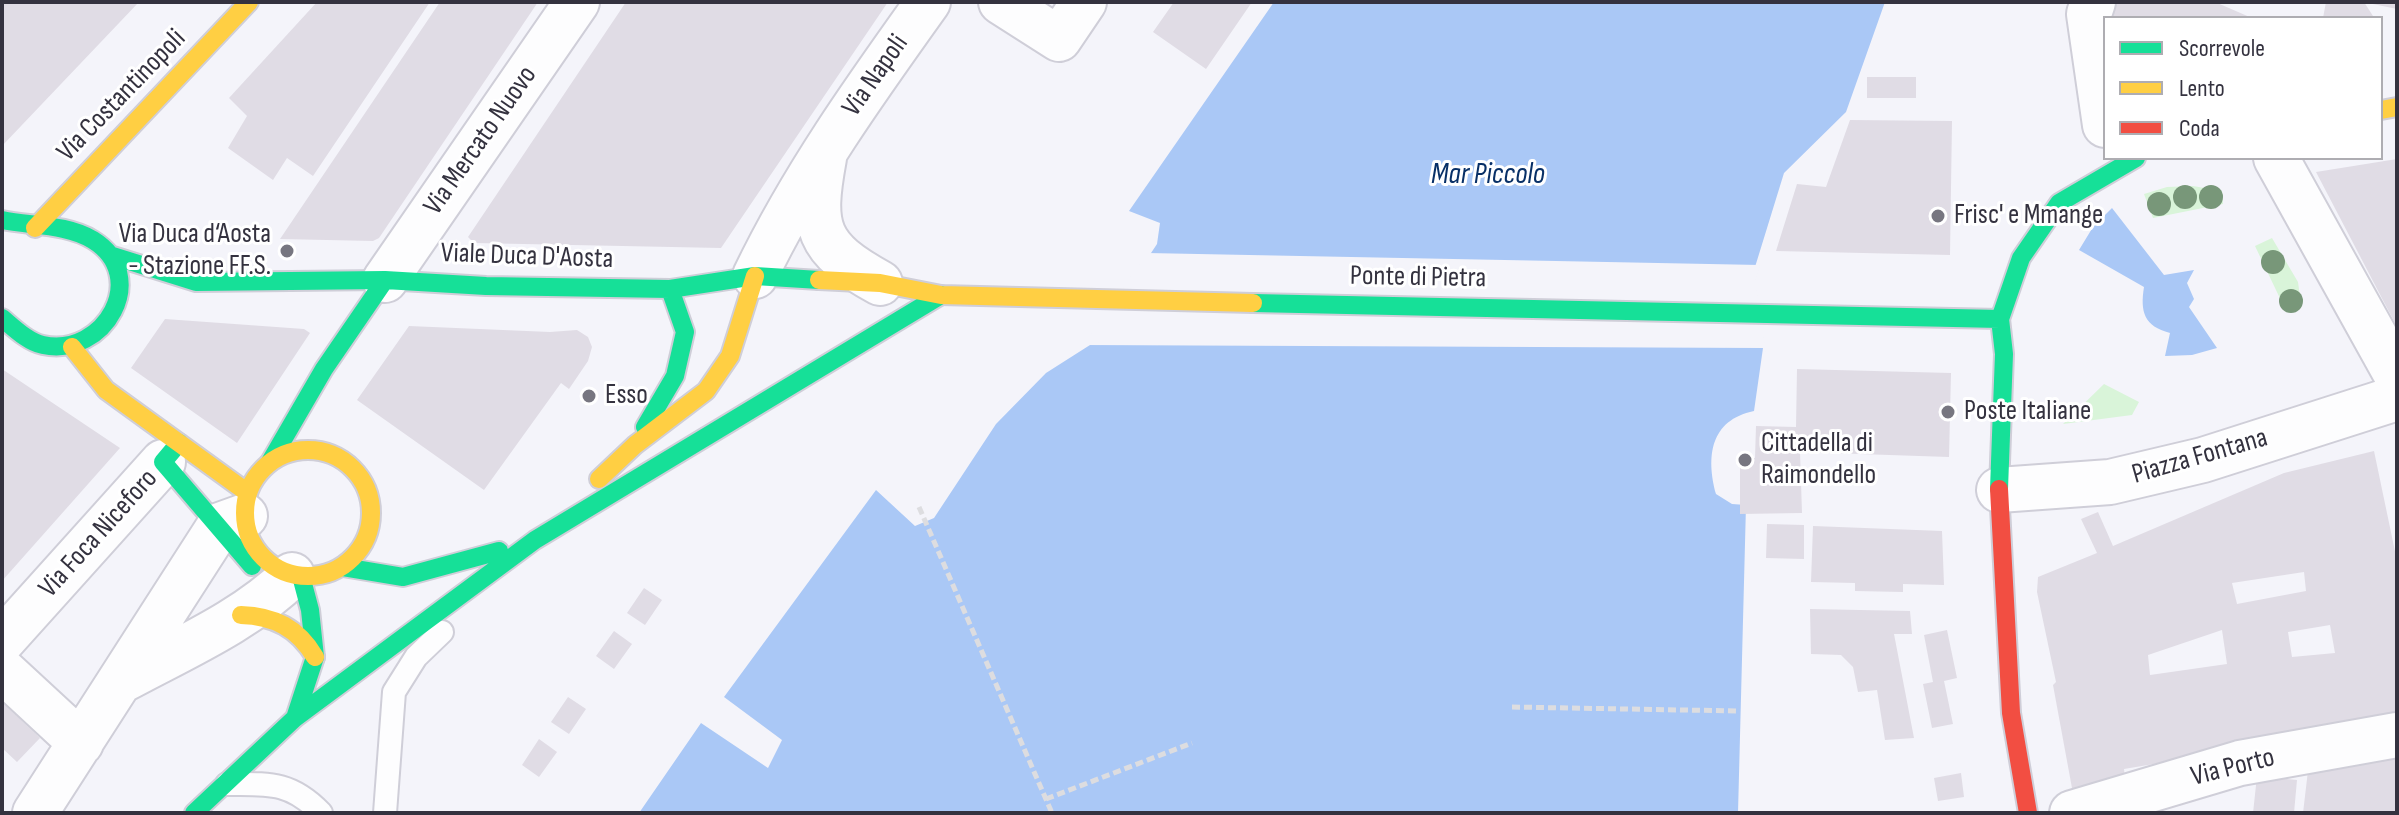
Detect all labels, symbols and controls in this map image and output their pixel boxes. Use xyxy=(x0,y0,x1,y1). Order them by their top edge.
legend xyxy=(2103,16,2383,160)
street label: Via Costantinopoli xyxy=(51,23,193,169)
street label: Via Napoli xyxy=(836,29,916,123)
text: Scorrevole xyxy=(2179,34,2265,63)
street label: Via Mercato Nuovo xyxy=(417,60,545,222)
text: Lento xyxy=(2179,74,2225,103)
text: Coda xyxy=(2179,114,2220,143)
water label: Mar Piccolo xyxy=(1431,157,1545,193)
place label: Frisc' e Mmange xyxy=(1954,199,2103,233)
marker: Frisc' e Mmange xyxy=(1929,207,1947,225)
place label: Via Duca d‘Aosta - Stazione FF.S. xyxy=(119,218,271,284)
street label: Viale Duca D'Aosta xyxy=(440,237,614,277)
marker: Via Duca d‘Aosta - Stazione FF.S. xyxy=(278,242,296,260)
street label: Ponte di Pietra xyxy=(1350,260,1486,296)
place label: Esso xyxy=(605,379,648,413)
marker: Esso xyxy=(580,387,598,405)
place label: Poste Italiane xyxy=(1964,395,2091,429)
marker: Poste Italiane xyxy=(1939,403,1957,421)
street label: Piazza Fontana xyxy=(2129,422,2271,492)
place label: Cittadella di Raimondello xyxy=(1761,427,1876,493)
marker: Cittadella di Raimondello xyxy=(1736,451,1754,469)
street label: Via Foca Niceforo xyxy=(33,463,165,605)
street label: Via Porto xyxy=(2188,741,2278,795)

